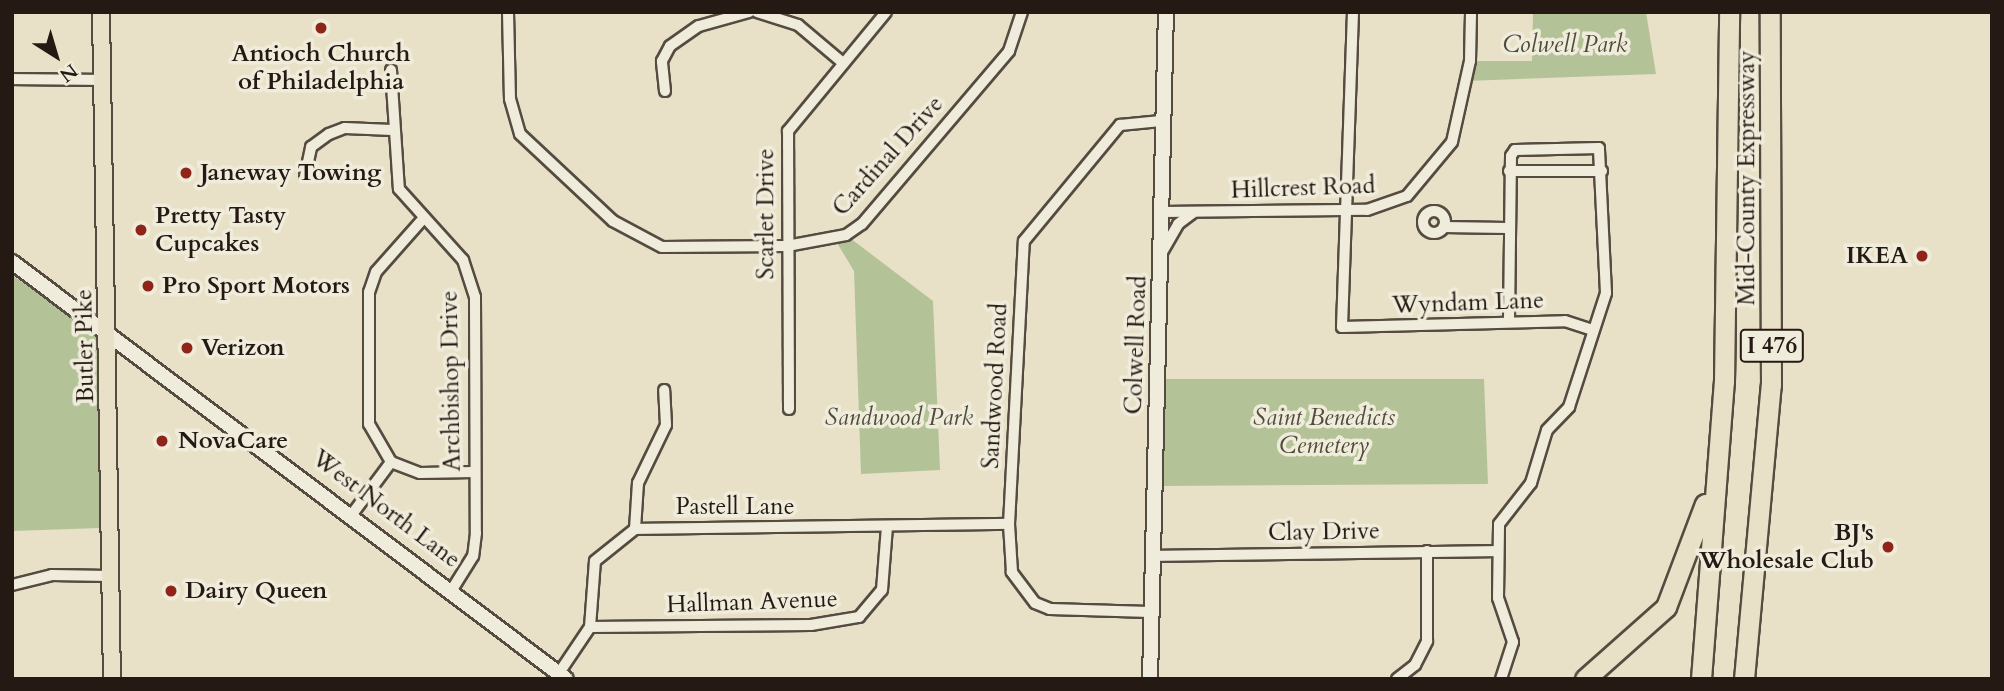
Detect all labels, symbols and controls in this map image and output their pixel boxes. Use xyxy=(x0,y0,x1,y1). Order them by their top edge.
marker: Antioch Church of Philadelphia xyxy=(313,20,329,36)
north arrow xyxy=(21,21,91,91)
park label: Colwell Park xyxy=(1503,31,1627,59)
place label: Antioch Church of Philadelphia xyxy=(231,40,411,96)
street label: Mid-County Expressway xyxy=(1733,50,1761,306)
text: N xyxy=(54,57,83,88)
street label: Cardinal Drive xyxy=(827,90,949,222)
street label: Scarlet Drive xyxy=(752,148,780,280)
place label: Janeway Towing xyxy=(200,159,381,187)
marker: Janeway Towing xyxy=(178,165,194,181)
street label: Hillcrest Road xyxy=(1230,171,1376,205)
place label: Pretty Tasty Cupcakes xyxy=(155,202,286,258)
marker: Pretty Tasty Cupcakes xyxy=(133,222,149,238)
place label: IKEA xyxy=(1846,242,1908,270)
marker: IKEA xyxy=(1914,248,1930,264)
place label: Pro Sport Motors xyxy=(162,272,350,300)
street label: Colwell Road xyxy=(1119,275,1153,415)
marker: Pro Sport Motors xyxy=(140,278,156,294)
street label: Wyndam Lane xyxy=(1391,286,1545,320)
street label: Butler Pike xyxy=(70,289,100,403)
street label: Archbishop Drive xyxy=(435,290,467,472)
street label: Sandwood Road xyxy=(976,302,1014,470)
road number: I 476 xyxy=(1739,326,1805,366)
place label: Verizon xyxy=(201,334,285,362)
marker: Verizon xyxy=(179,340,195,356)
park label: Sandwood Park xyxy=(825,404,973,432)
park label: Saint Benedicts Cemetery xyxy=(1253,404,1395,460)
place label: NovaCare xyxy=(178,427,288,455)
marker: NovaCare xyxy=(152,431,172,451)
street label: West North Lane xyxy=(306,444,466,574)
street label: Pastell Lane xyxy=(675,493,795,521)
street label: Clay Drive xyxy=(1268,517,1380,547)
place label: BJ's Wholesale Club xyxy=(1699,519,1874,575)
marker: BJ's Wholesale Club xyxy=(1880,539,1896,555)
place label: Dairy Queen xyxy=(185,577,327,605)
marker: Dairy Queen xyxy=(163,583,179,599)
street label: Hallman Avenue xyxy=(666,585,838,619)

